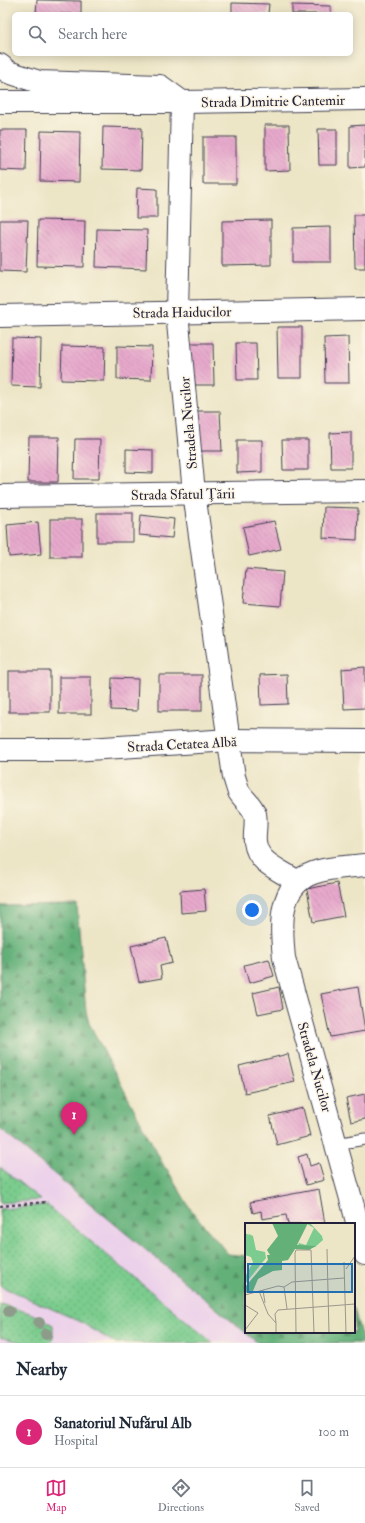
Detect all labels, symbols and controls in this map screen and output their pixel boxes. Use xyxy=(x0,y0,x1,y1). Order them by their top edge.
search box xyxy=(12,12,353,56)
icon: search xyxy=(26,23,48,45)
text: Search here xyxy=(58,25,127,44)
street label: Strada Dimitrie Cantemir xyxy=(201,92,346,111)
street label: Strada Haiducilor xyxy=(132,303,232,322)
street label: Stradela Nucilor xyxy=(176,375,201,470)
street label: Strada Sfatul Țării xyxy=(131,485,235,504)
street label: Strada Cetatea Albă xyxy=(127,733,237,756)
your location xyxy=(242,900,262,920)
street label: Stradela Nucilor xyxy=(294,1020,336,1115)
pin: 1 xyxy=(61,1102,87,1135)
inset map xyxy=(245,1223,355,1333)
text: Nearby xyxy=(16,1359,67,1380)
text: Sanatoriul Nufărul Alb xyxy=(54,1414,192,1433)
text: 1 xyxy=(27,1424,31,1440)
text: 100 m xyxy=(318,1424,349,1440)
text: Hospital xyxy=(54,1433,98,1449)
tab: Map xyxy=(45,1477,67,1514)
tab: Directions xyxy=(158,1477,204,1514)
tab: Saved xyxy=(295,1477,320,1514)

